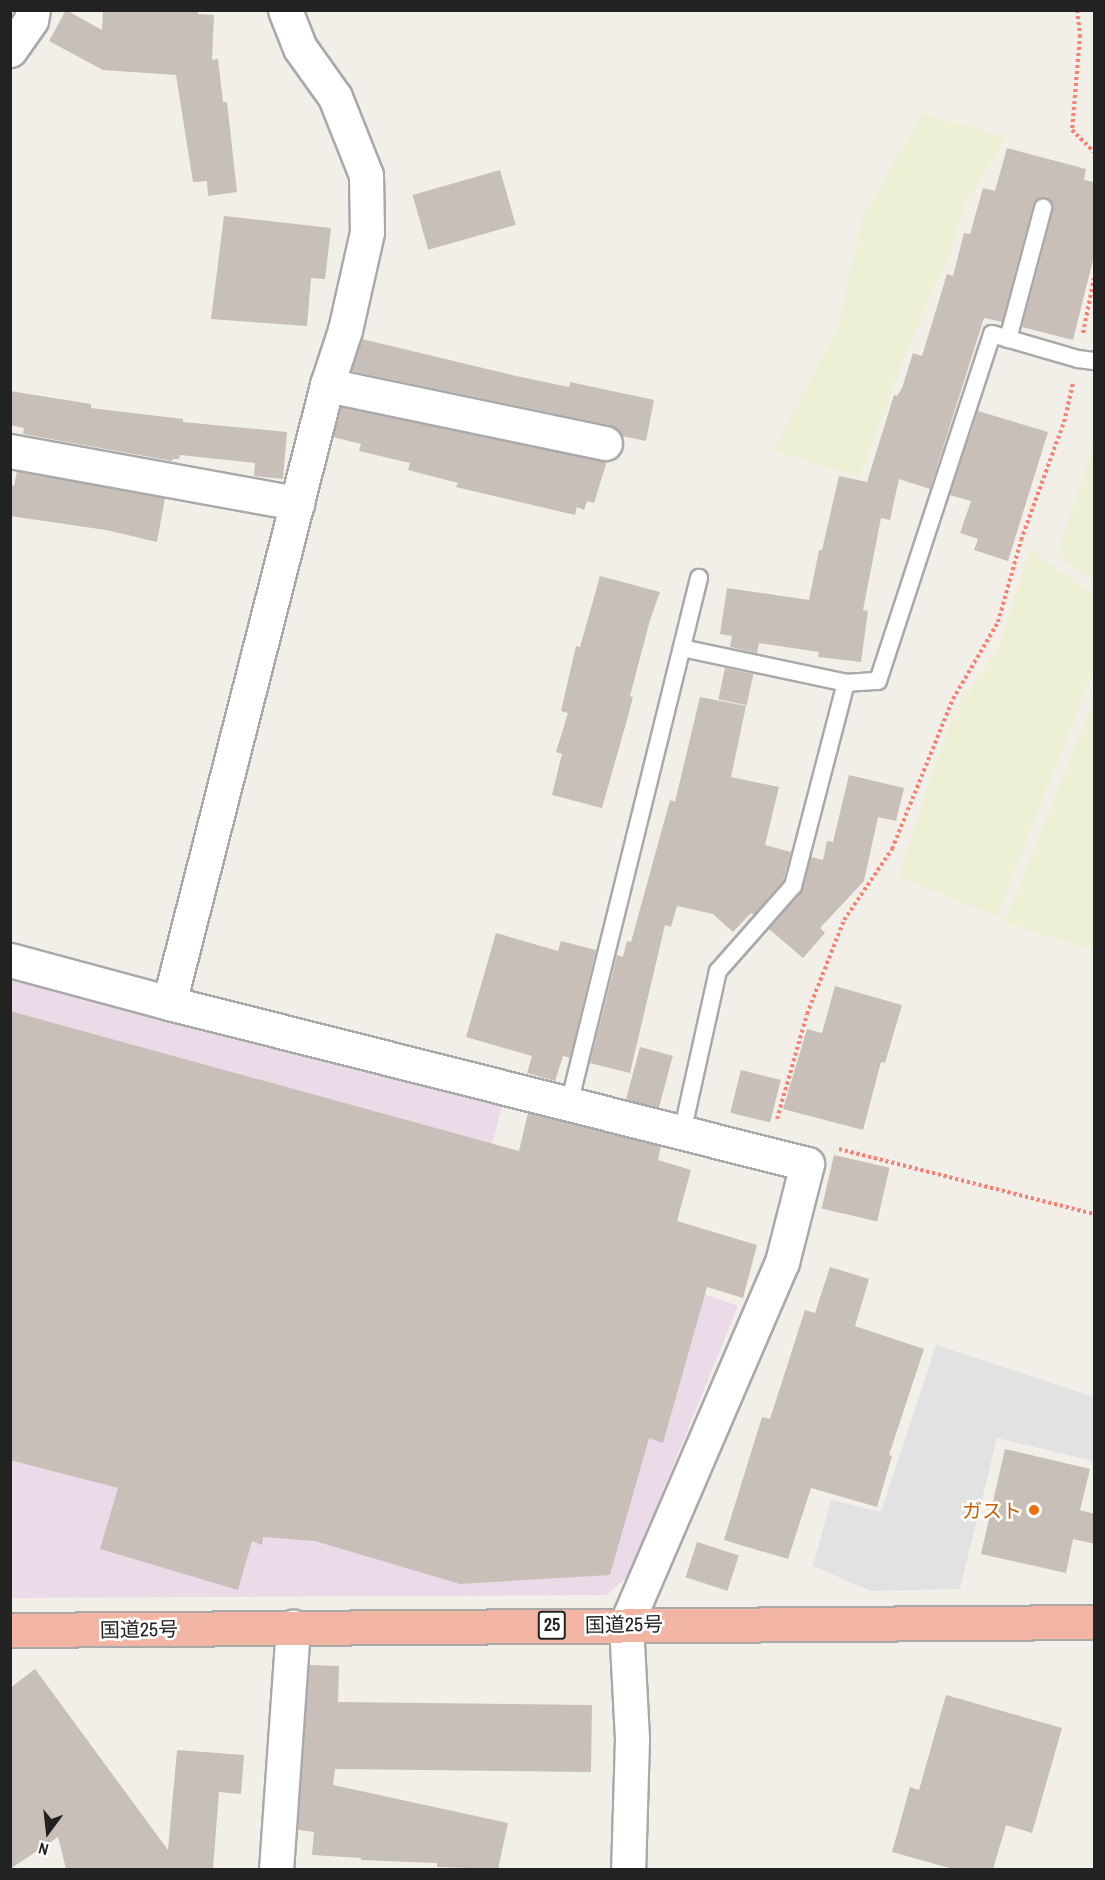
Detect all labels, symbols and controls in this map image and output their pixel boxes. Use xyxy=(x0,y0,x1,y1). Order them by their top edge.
place label: ガスト xyxy=(962,1498,1022,1522)
marker: ガスト xyxy=(1027,1503,1041,1517)
road number: 25 xyxy=(537,1610,567,1640)
street label: 国道25号 xyxy=(585,1611,663,1637)
street label: 国道25号 xyxy=(100,1616,178,1642)
north arrow xyxy=(18,1802,78,1862)
text: N xyxy=(36,1838,51,1861)

